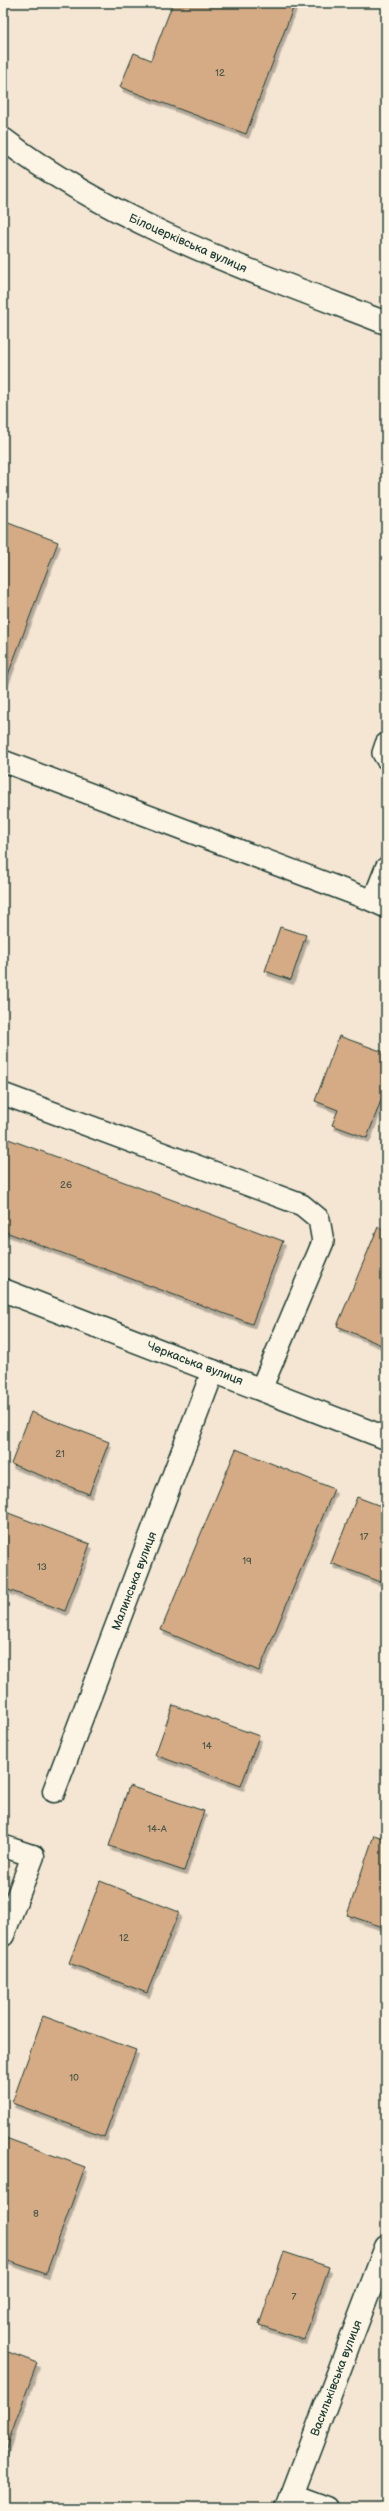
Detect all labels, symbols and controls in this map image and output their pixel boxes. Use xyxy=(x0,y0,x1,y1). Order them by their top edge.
house number: 12 xyxy=(215,67,225,79)
street label: Білоцерківська вулиця xyxy=(126,211,250,276)
house number: 26 xyxy=(60,1179,72,1191)
street label: Черкаська вулиця xyxy=(144,1338,245,1389)
house number: 21 xyxy=(55,1448,65,1460)
street label: Малинська вулиця xyxy=(109,1529,160,1633)
house number: 17 xyxy=(360,1531,368,1543)
house number: 19 xyxy=(242,1555,252,1567)
house number: 13 xyxy=(37,1561,47,1573)
house number: 14 xyxy=(202,1740,212,1752)
house number: 14-А xyxy=(147,1823,168,1835)
house number: 12 xyxy=(119,1932,129,1944)
house number: 10 xyxy=(69,2072,79,2084)
house number: 8 xyxy=(33,2208,39,2220)
house number: 7 xyxy=(292,2291,297,2303)
street label: Васильківська вулиця xyxy=(307,2318,366,2438)

